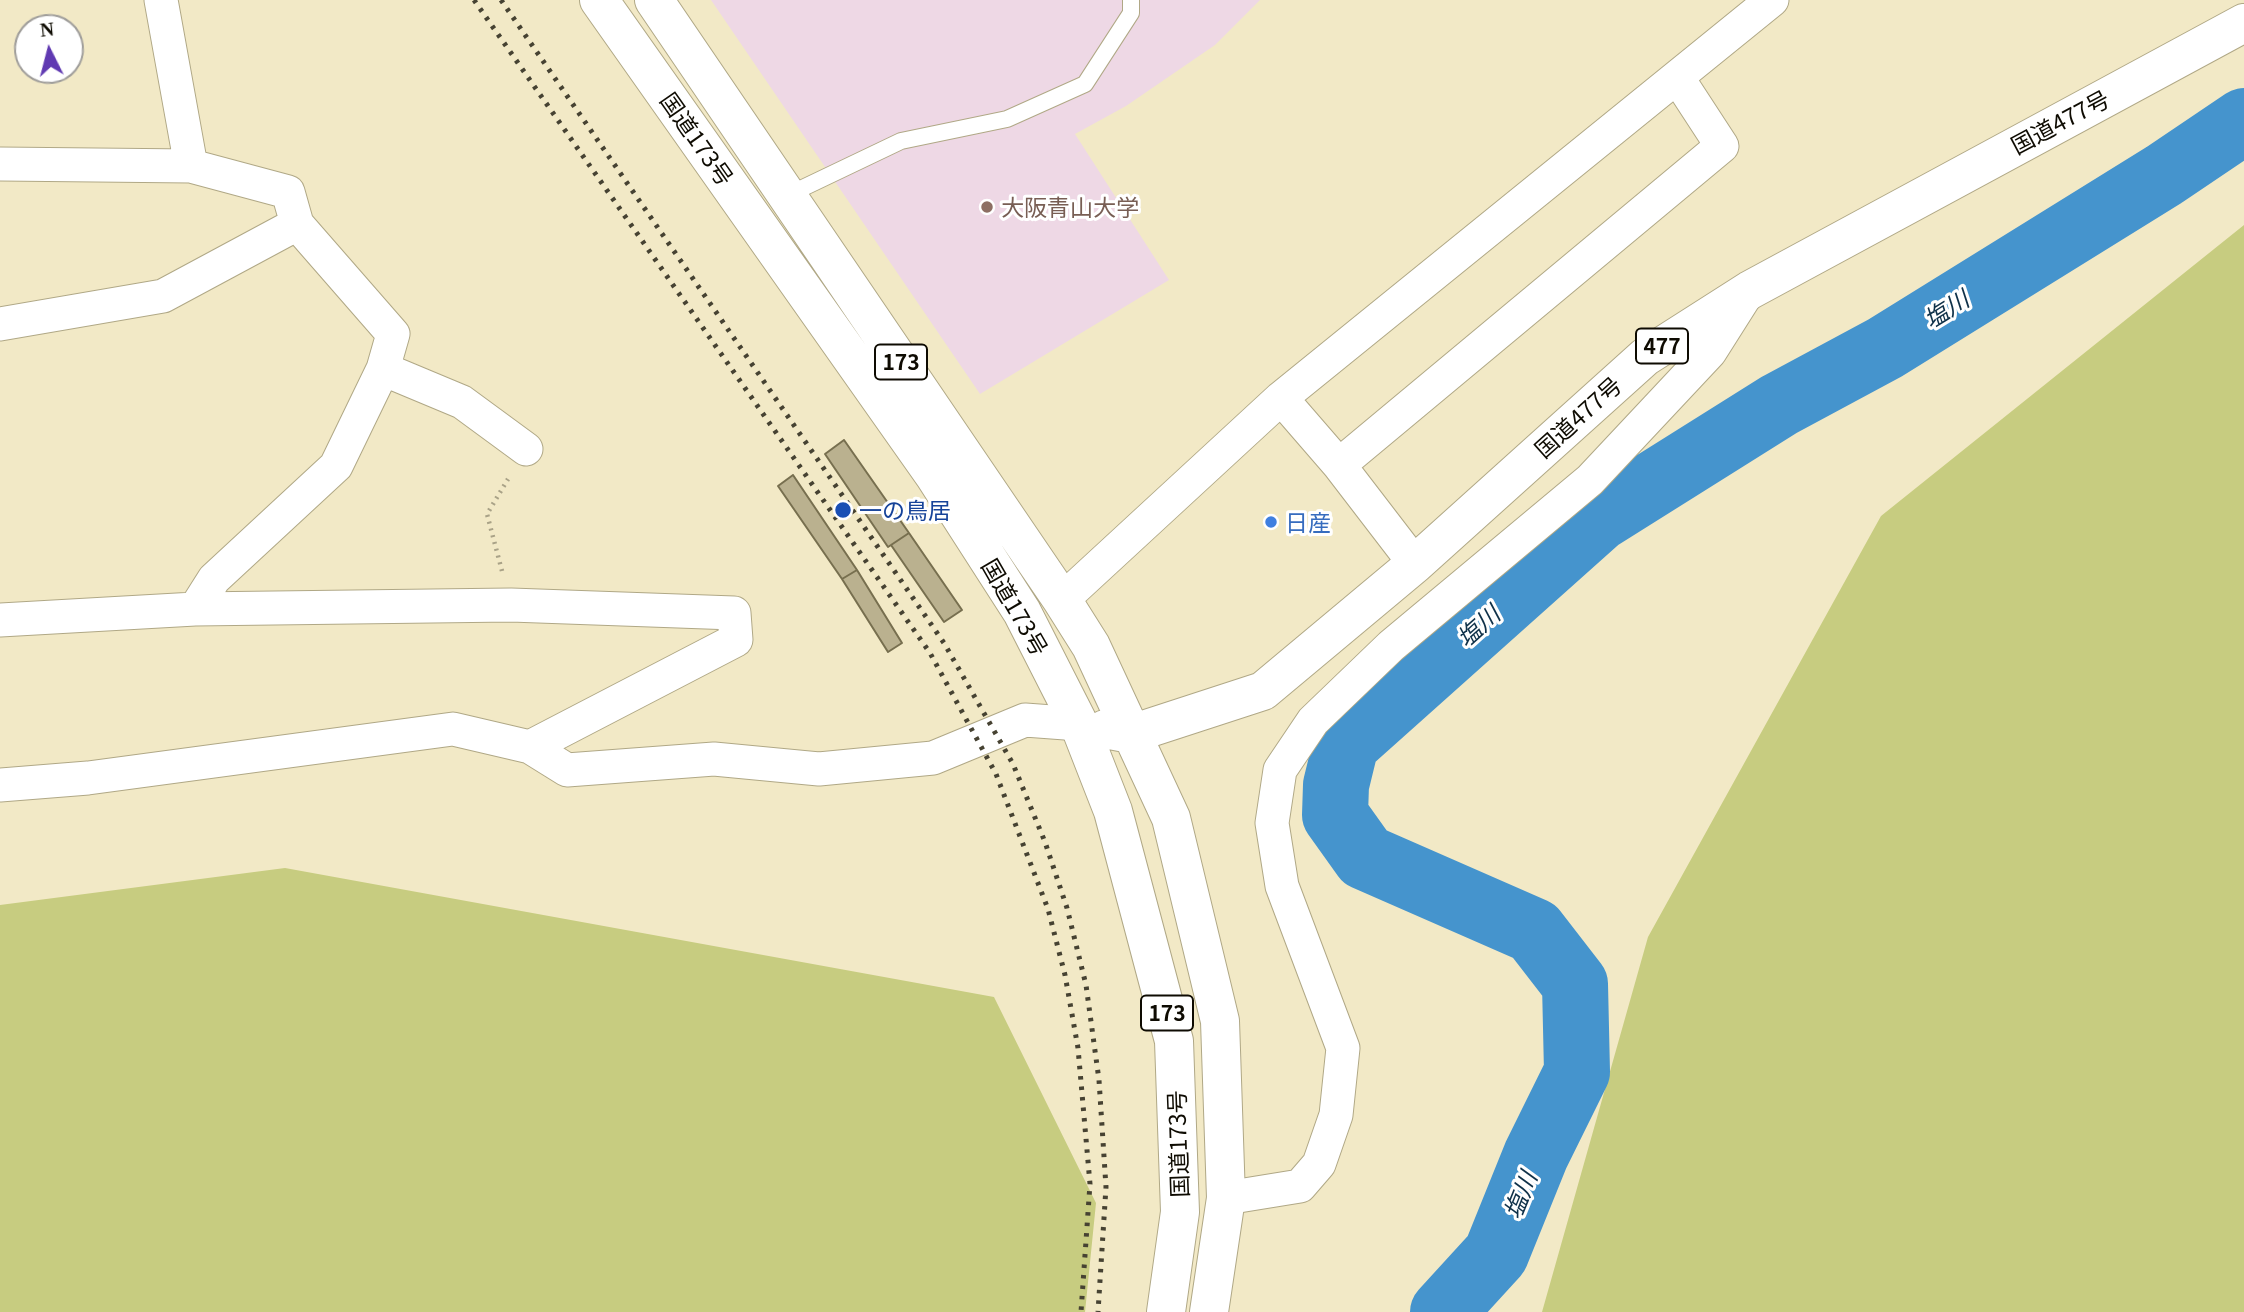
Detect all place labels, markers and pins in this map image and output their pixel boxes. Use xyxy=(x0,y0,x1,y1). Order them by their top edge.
place label: 大阪青山大学 xyxy=(1001,193,1139,221)
marker: 大阪青山大学 xyxy=(979,199,995,215)
place label: 一の鳥居 xyxy=(859,496,951,524)
marker: 一の鳥居 xyxy=(833,500,853,520)
place label: 日産 xyxy=(1285,508,1331,536)
marker: 日産 xyxy=(1263,514,1279,530)

